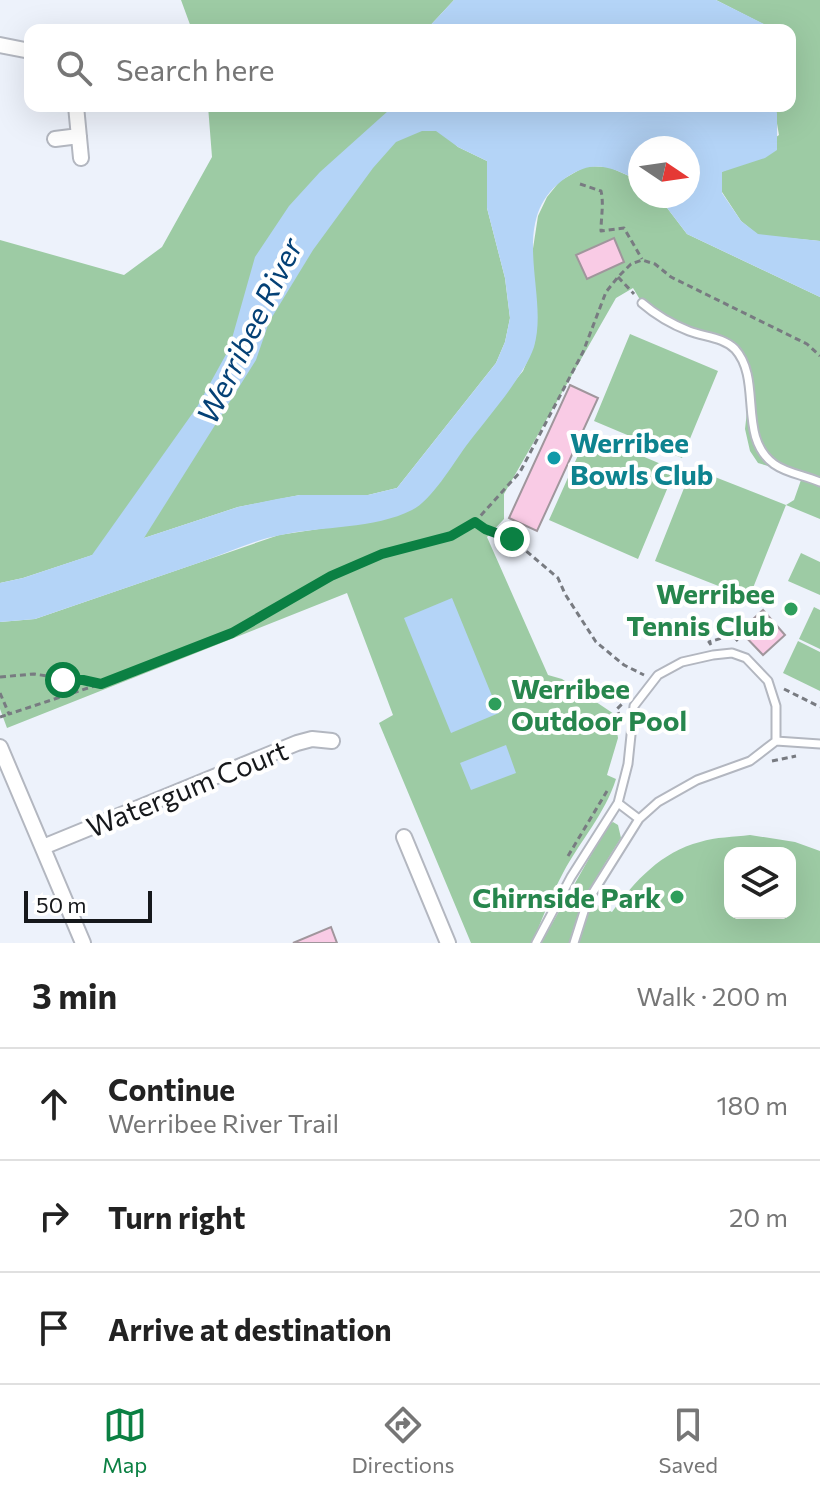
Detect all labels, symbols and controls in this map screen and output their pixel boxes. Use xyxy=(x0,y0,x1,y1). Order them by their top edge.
search box xyxy=(24,24,796,112)
icon: search xyxy=(52,46,96,90)
text: Search here xyxy=(116,50,275,87)
north arrow xyxy=(628,136,700,208)
water label: Werribee River xyxy=(187,230,309,429)
place label: Werribee Bowls Club xyxy=(570,425,713,491)
marker: Werribee Bowls Club xyxy=(545,449,563,467)
route end xyxy=(494,521,530,557)
place label: Werribee Tennis Club xyxy=(626,576,775,642)
marker: Werribee Tennis Club xyxy=(782,600,800,618)
route start xyxy=(45,662,81,698)
place label: Werribee Outdoor Pool xyxy=(511,671,687,737)
marker: Werribee Outdoor Pool xyxy=(486,695,504,713)
street label: Watergum Court xyxy=(82,732,292,844)
map controls xyxy=(724,847,796,919)
button: layers xyxy=(724,847,796,919)
place label: Chirnside Park xyxy=(472,880,661,914)
scale bar xyxy=(24,887,152,923)
marker: Chirnside Park xyxy=(668,888,686,906)
text: 50 m xyxy=(36,891,86,918)
text: 3 min xyxy=(32,974,117,1016)
text: Walk · 200 m xyxy=(637,980,788,1011)
text: Continue xyxy=(108,1070,235,1107)
icon: ahead xyxy=(32,1082,76,1126)
text: 180 m xyxy=(716,1089,788,1120)
text: Werribee River Trail xyxy=(108,1107,339,1138)
icon: right xyxy=(32,1194,76,1238)
text: Turn right xyxy=(108,1198,245,1235)
text: 20 m xyxy=(729,1201,788,1232)
icon: arrive xyxy=(32,1306,76,1350)
text: Arrive at destination xyxy=(108,1310,392,1347)
tab: Map xyxy=(102,1403,147,1478)
tab: Directions xyxy=(351,1403,455,1478)
tab: Saved xyxy=(659,1403,718,1478)

